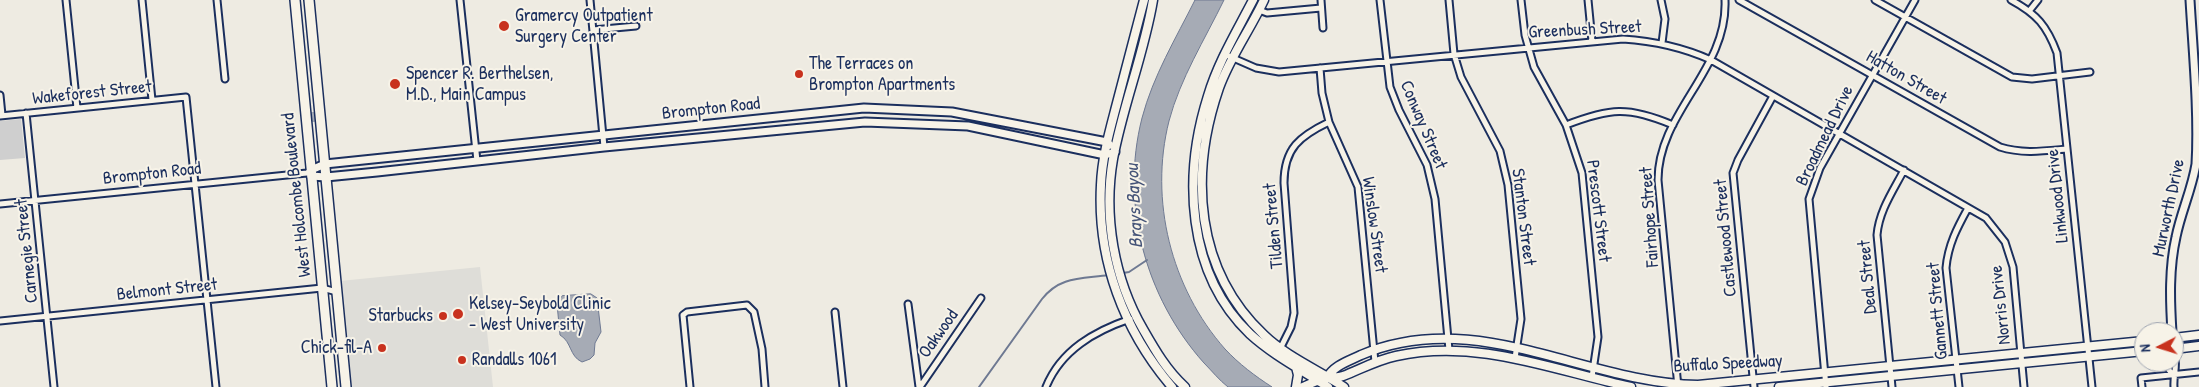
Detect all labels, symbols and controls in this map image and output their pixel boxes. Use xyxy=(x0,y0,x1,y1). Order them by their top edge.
place label: Gramercy Outpatient Surgery Center xyxy=(515,5,653,48)
street label: Greenbush Street xyxy=(1528,16,1642,44)
marker: Gramercy Outpatient Surgery Center xyxy=(497,19,511,33)
street label: Hatton Street xyxy=(1862,46,1950,110)
place label: The Terraces on Brompton Apartments xyxy=(809,53,955,96)
place label: Spencer R. Berthelsen, M.D., Main Campus xyxy=(406,63,553,106)
marker: The Terraces on Brompton Apartments xyxy=(793,68,805,80)
street label: Wakeforest Street xyxy=(31,76,153,110)
marker: Spencer R. Berthelsen, M.D., Main Campus xyxy=(388,77,402,91)
street label: Conway Street xyxy=(1395,77,1451,173)
street label: Broadmead Drive xyxy=(1791,82,1859,190)
street label: Brompton Road xyxy=(661,93,761,125)
street label: West Holcombe Boulevard xyxy=(278,112,316,278)
street label: Linkwood Drive xyxy=(2042,148,2074,244)
street label: Murworth Drive xyxy=(2148,157,2190,259)
street label: Brompton Road xyxy=(102,158,202,190)
street label: Prescott Street xyxy=(1581,159,1615,263)
water label: Brays Bayou xyxy=(1121,163,1149,249)
street label: Fairhope Street xyxy=(1636,166,1664,268)
street label: Stanton Street xyxy=(1506,167,1540,267)
street label: Winslow Street xyxy=(1357,176,1391,274)
street label: Castlewood Street xyxy=(1710,178,1742,298)
street label: Tilden Street xyxy=(1260,182,1288,270)
street label: Carnegie Street xyxy=(11,198,43,304)
street label: Deal Street xyxy=(1854,239,1882,315)
street label: Gannett Street xyxy=(1923,261,1953,361)
street label: Norris Drive xyxy=(1986,264,2016,346)
street label: Belmont Street xyxy=(116,274,218,306)
place label: Kelsey-Seybold Clinic - West University xyxy=(469,293,611,336)
place label: Starbucks xyxy=(369,305,433,327)
street label: Oakwood xyxy=(915,306,963,362)
marker: Kelsey-Seybold Clinic - West University xyxy=(451,307,465,321)
marker: Starbucks xyxy=(437,310,449,322)
north arrow xyxy=(2134,322,2184,372)
place label: Chick-fil-A xyxy=(301,337,372,359)
marker: Chick-fil-A xyxy=(376,342,388,354)
text: N xyxy=(2135,344,2154,353)
place label: Randalls 1061 xyxy=(472,349,557,371)
street label: Buffalo Speedway xyxy=(1673,350,1783,378)
marker: Randalls 1061 xyxy=(456,354,468,366)

